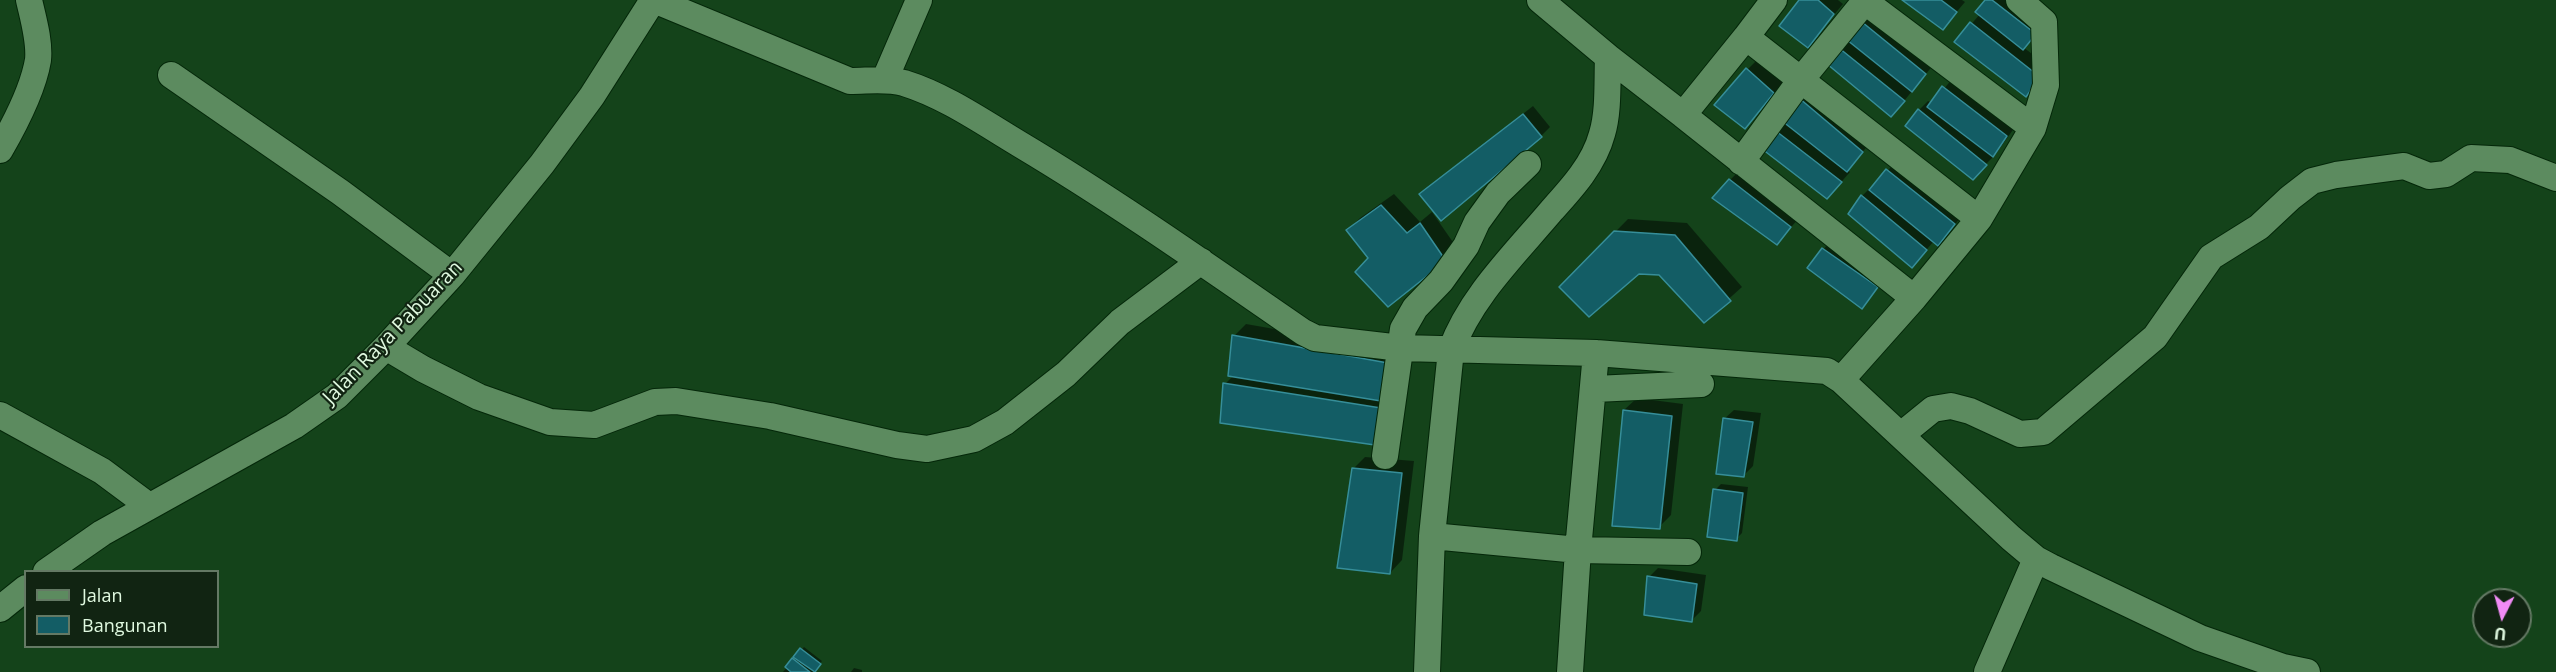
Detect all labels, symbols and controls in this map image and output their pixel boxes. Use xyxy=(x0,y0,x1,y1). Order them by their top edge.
street label: Jalan Raya Pabuaran xyxy=(318,256,468,410)
legend xyxy=(24,570,219,648)
text: Jalan xyxy=(82,583,122,607)
north arrow xyxy=(2472,588,2532,648)
text: Bangunan xyxy=(82,613,168,637)
text: U xyxy=(2493,622,2507,645)

